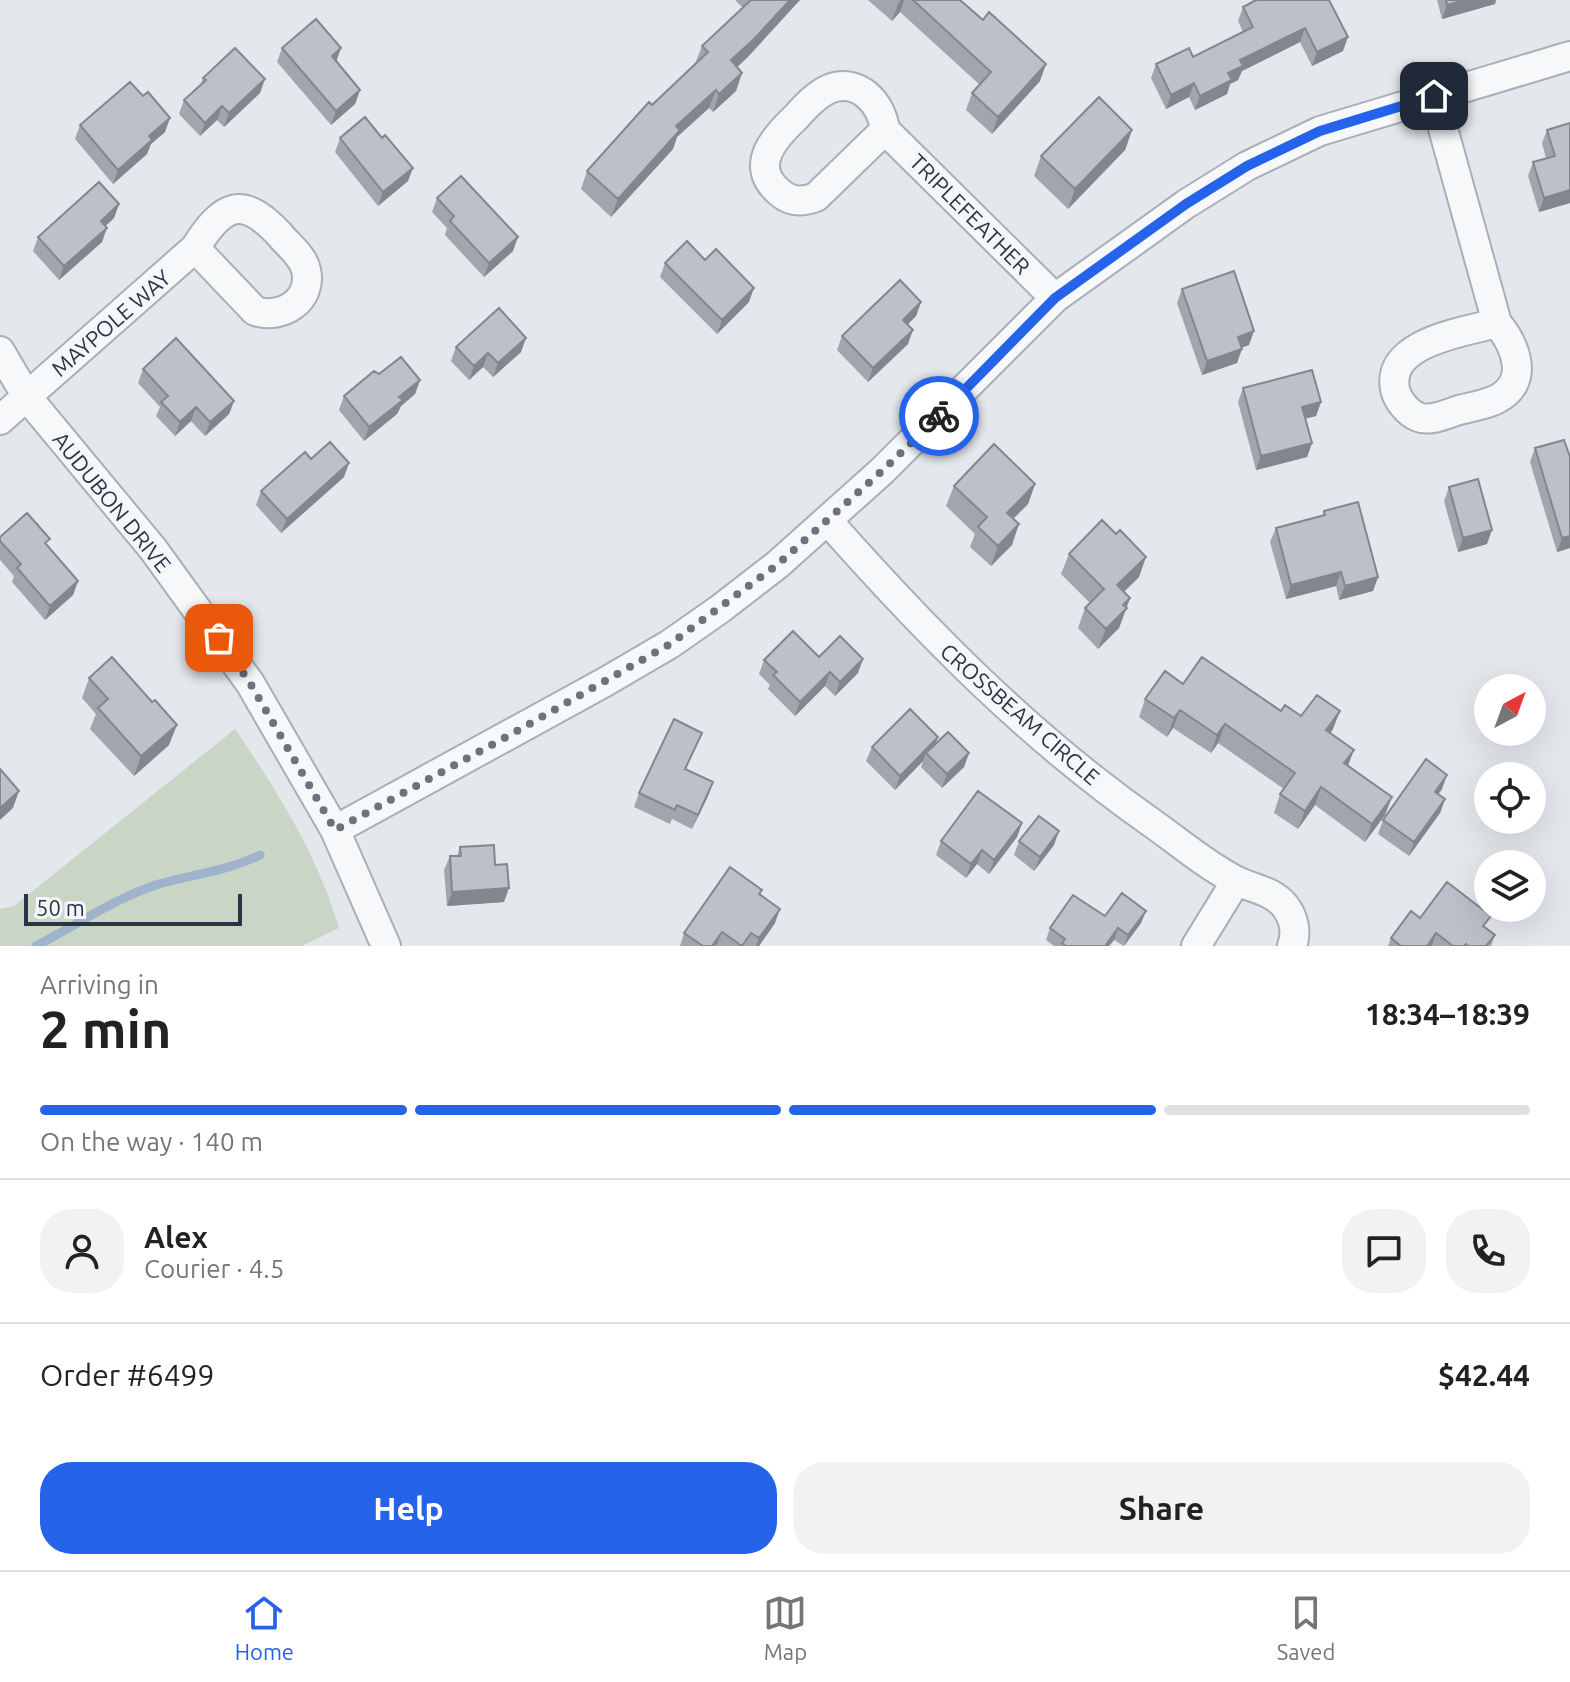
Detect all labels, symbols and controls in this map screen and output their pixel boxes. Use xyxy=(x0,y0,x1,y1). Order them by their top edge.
pin xyxy=(1400,62,1468,130)
icon: home xyxy=(1412,74,1456,118)
street label: TRIPLEFEATHER xyxy=(905,148,1036,279)
street label: MAYPOLE WAY xyxy=(46,264,175,381)
courier xyxy=(899,376,979,456)
icon: bike xyxy=(917,394,961,438)
street label: AUDUBON DRIVE xyxy=(48,427,176,577)
pin xyxy=(185,604,253,672)
icon: bag xyxy=(197,616,241,660)
street label: CROSSBEAM CIRCLE xyxy=(936,638,1105,789)
north arrow xyxy=(1474,674,1546,746)
map controls xyxy=(1474,674,1546,922)
button: locate xyxy=(1474,762,1546,834)
button: layers xyxy=(1474,850,1546,922)
scale bar xyxy=(24,890,242,926)
text: 50 m xyxy=(36,895,85,920)
text: Arriving in xyxy=(40,970,159,999)
text: 18:34–18:39 xyxy=(1365,997,1530,1031)
text: 2 min xyxy=(40,1000,171,1058)
text: On the way · 140 m xyxy=(40,1127,263,1156)
button: person xyxy=(40,1209,124,1293)
button: chat xyxy=(1342,1209,1426,1293)
button: phone xyxy=(1446,1209,1530,1293)
text: Alex xyxy=(144,1220,208,1254)
text: Courier · 4.5 xyxy=(144,1254,284,1283)
text: Order #6499 xyxy=(40,1358,214,1392)
text: $42.44 xyxy=(1438,1358,1530,1392)
button: Help xyxy=(40,1462,777,1554)
button: Share xyxy=(793,1462,1530,1554)
tab: Home xyxy=(235,1591,294,1664)
tab: Map xyxy=(763,1591,807,1664)
tab: Saved xyxy=(1277,1591,1335,1664)

